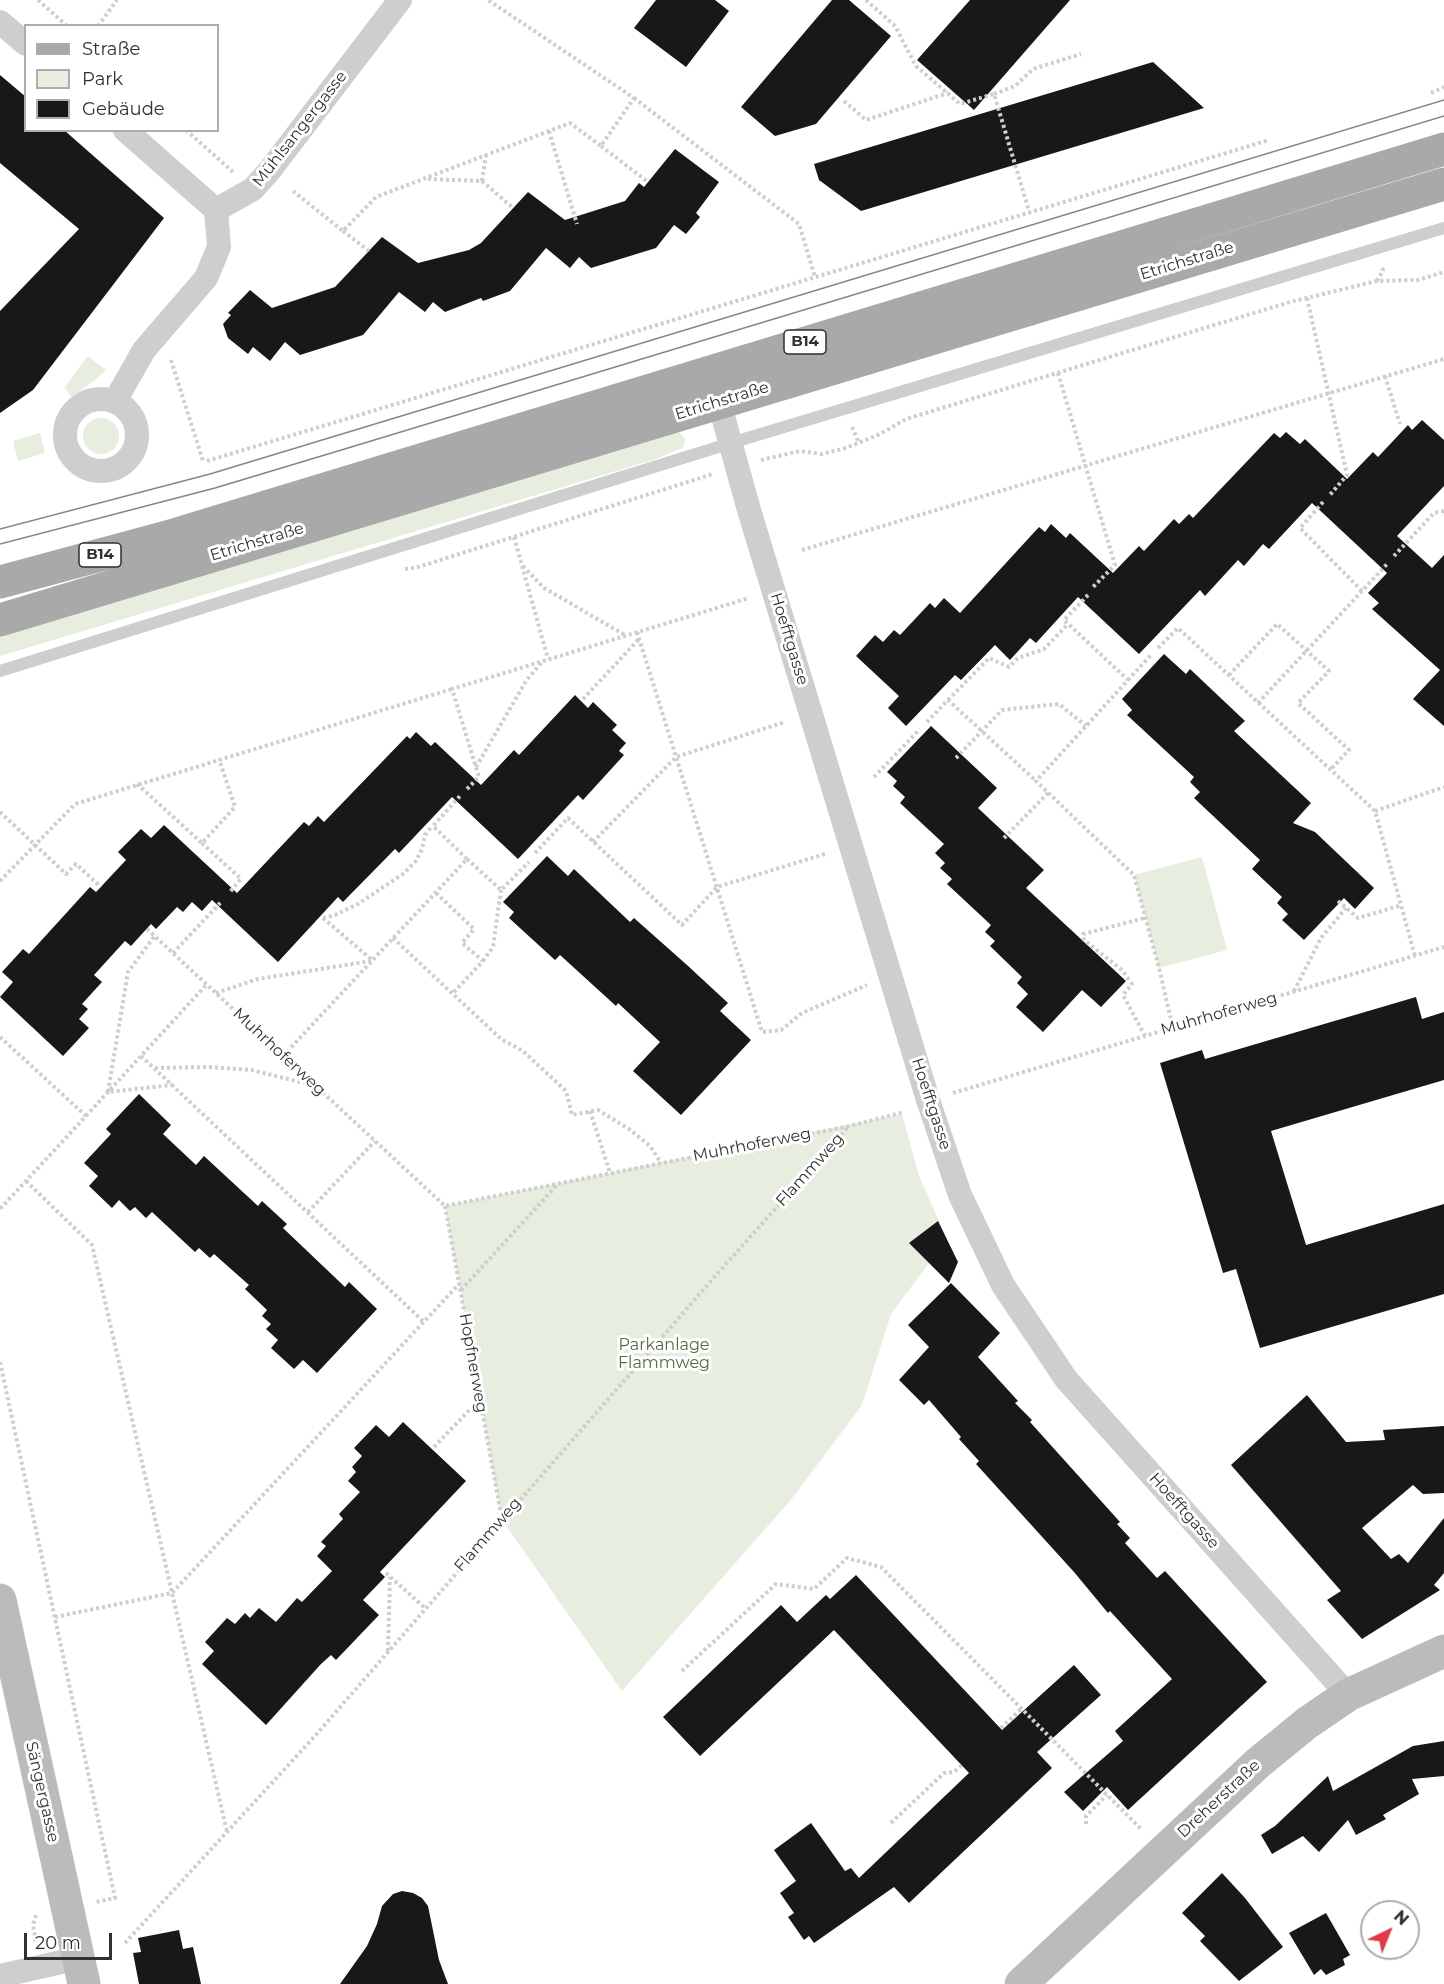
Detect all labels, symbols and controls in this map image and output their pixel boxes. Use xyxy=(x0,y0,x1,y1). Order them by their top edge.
legend xyxy=(24,24,219,132)
text: Straße xyxy=(82,38,140,60)
street label: Mühlsangergasse xyxy=(249,67,351,191)
text: Park xyxy=(82,68,123,90)
text: Gebäude xyxy=(82,98,165,120)
street label: Etrichstraße xyxy=(1138,238,1236,284)
road number: B14 xyxy=(784,330,826,354)
street label: Etrichstraße xyxy=(673,378,771,424)
street label: Etrichstraße xyxy=(208,519,306,565)
road number: B14 xyxy=(79,543,121,567)
street label: Hoefftgasse xyxy=(766,591,812,687)
street label: Muhrhoferweg xyxy=(1159,988,1279,1040)
street label: Muhrhoferweg xyxy=(229,1004,329,1100)
street label: Hoefftgasse xyxy=(907,1056,955,1152)
street label: Muhrhoferweg xyxy=(691,1124,813,1166)
street label: Flammweg xyxy=(772,1129,848,1211)
street label: Hopfnerweg xyxy=(455,1312,491,1414)
park label: Parkanlage Flammweg xyxy=(618,1335,710,1373)
street label: Hoefftgasse xyxy=(1145,1469,1223,1553)
street label: Flammweg xyxy=(451,1494,525,1576)
street label: Sängergasse xyxy=(21,1740,63,1844)
street label: Dreherstraße xyxy=(1174,1756,1264,1842)
north arrow xyxy=(1360,1900,1420,1960)
text: N xyxy=(1390,1907,1412,1929)
scale bar xyxy=(27,1921,116,1959)
text: 20 m xyxy=(35,1932,81,1954)

